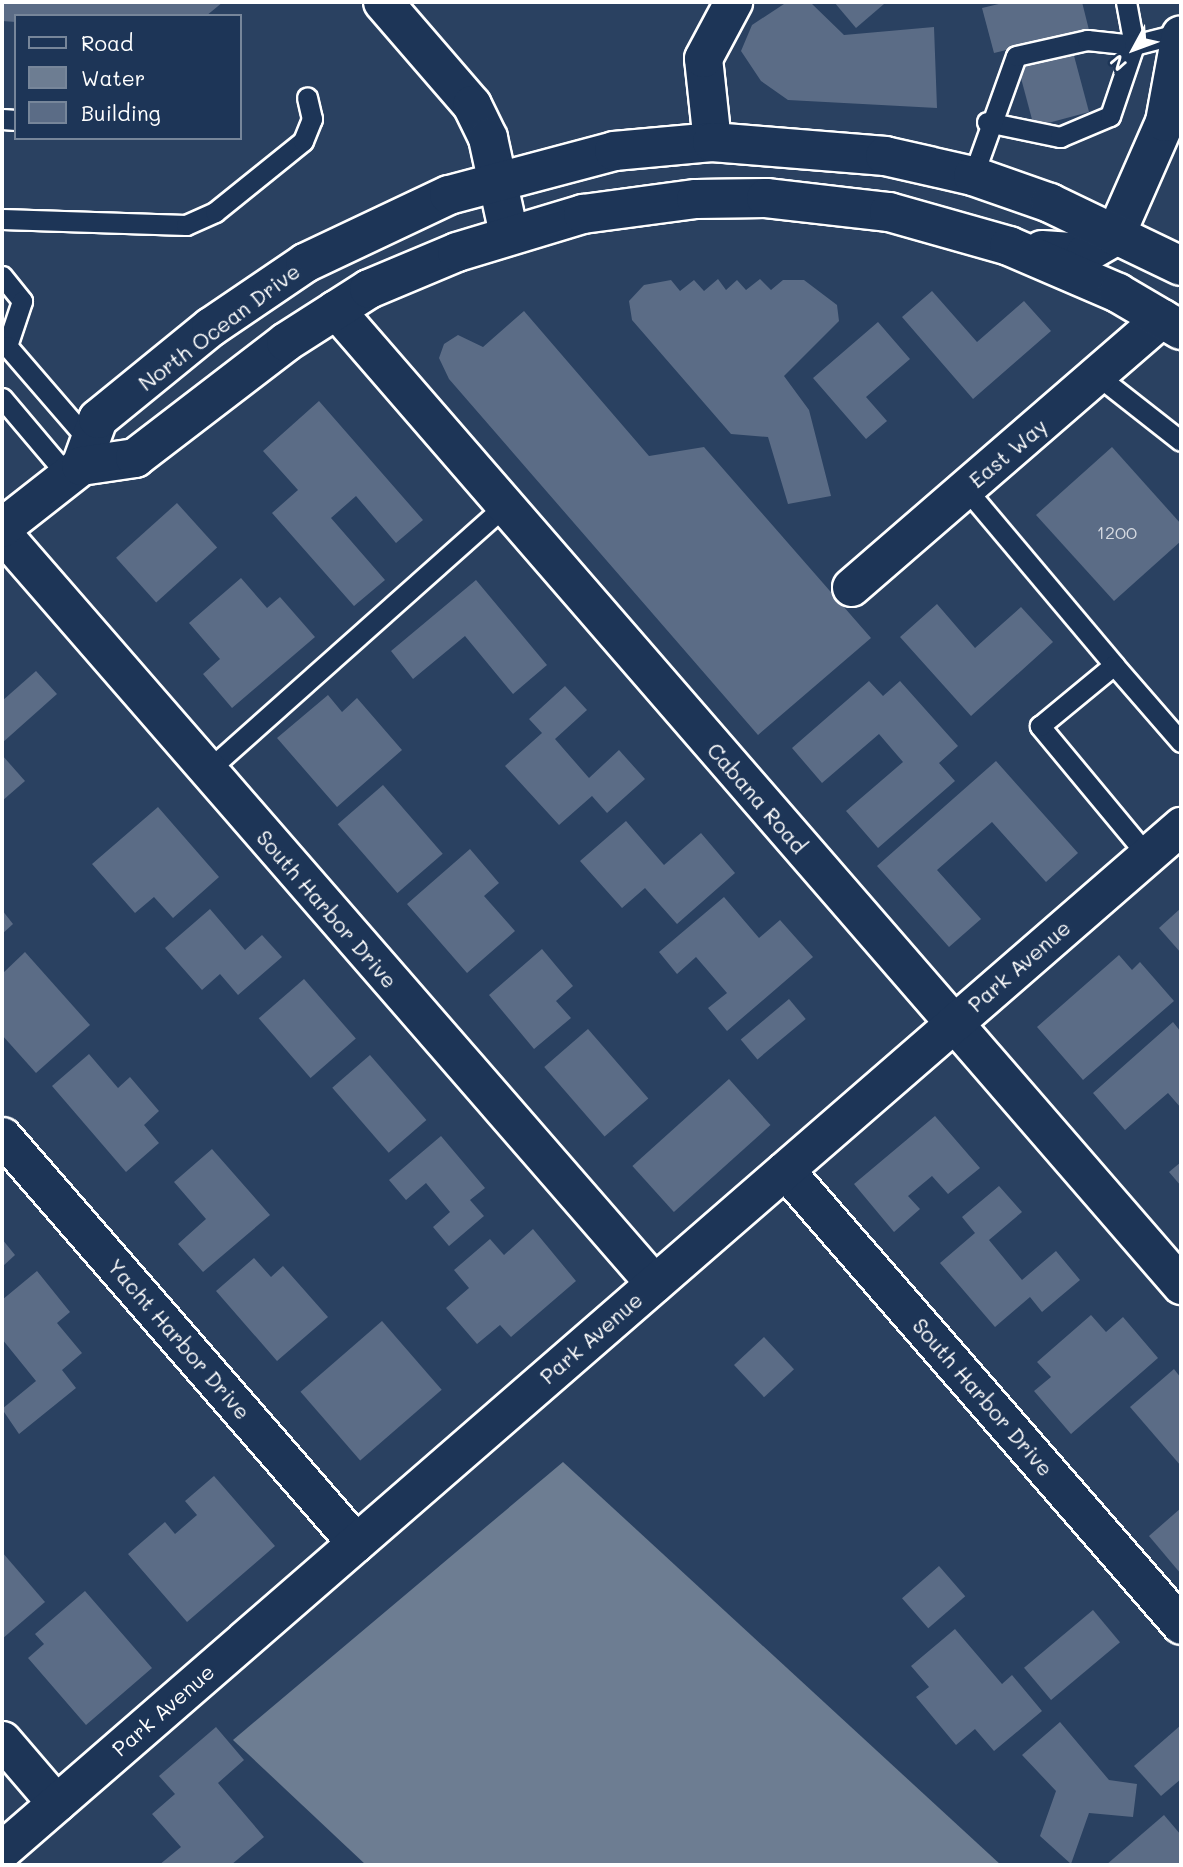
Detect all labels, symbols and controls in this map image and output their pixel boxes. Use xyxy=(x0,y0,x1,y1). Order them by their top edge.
legend xyxy=(14,14,242,140)
north arrow xyxy=(1099,14,1169,84)
text: Road xyxy=(81,29,133,56)
text: N xyxy=(1104,49,1132,77)
text: Water xyxy=(81,64,145,91)
text: Building xyxy=(81,99,161,126)
street label: North Ocean Drive xyxy=(133,258,305,396)
street label: East Way xyxy=(964,413,1052,493)
house number: 1200 xyxy=(1097,521,1137,543)
street label: Cabana Road xyxy=(702,738,812,858)
street label: South Harbor Drive xyxy=(252,825,402,993)
street label: Park Avenue xyxy=(963,915,1075,1017)
street label: Yacht Harbor Drive xyxy=(103,1254,255,1424)
street label: Park Avenue xyxy=(535,1287,647,1389)
street label: South Harbor Drive xyxy=(908,1313,1058,1481)
street label: Park Avenue xyxy=(107,1659,219,1761)

